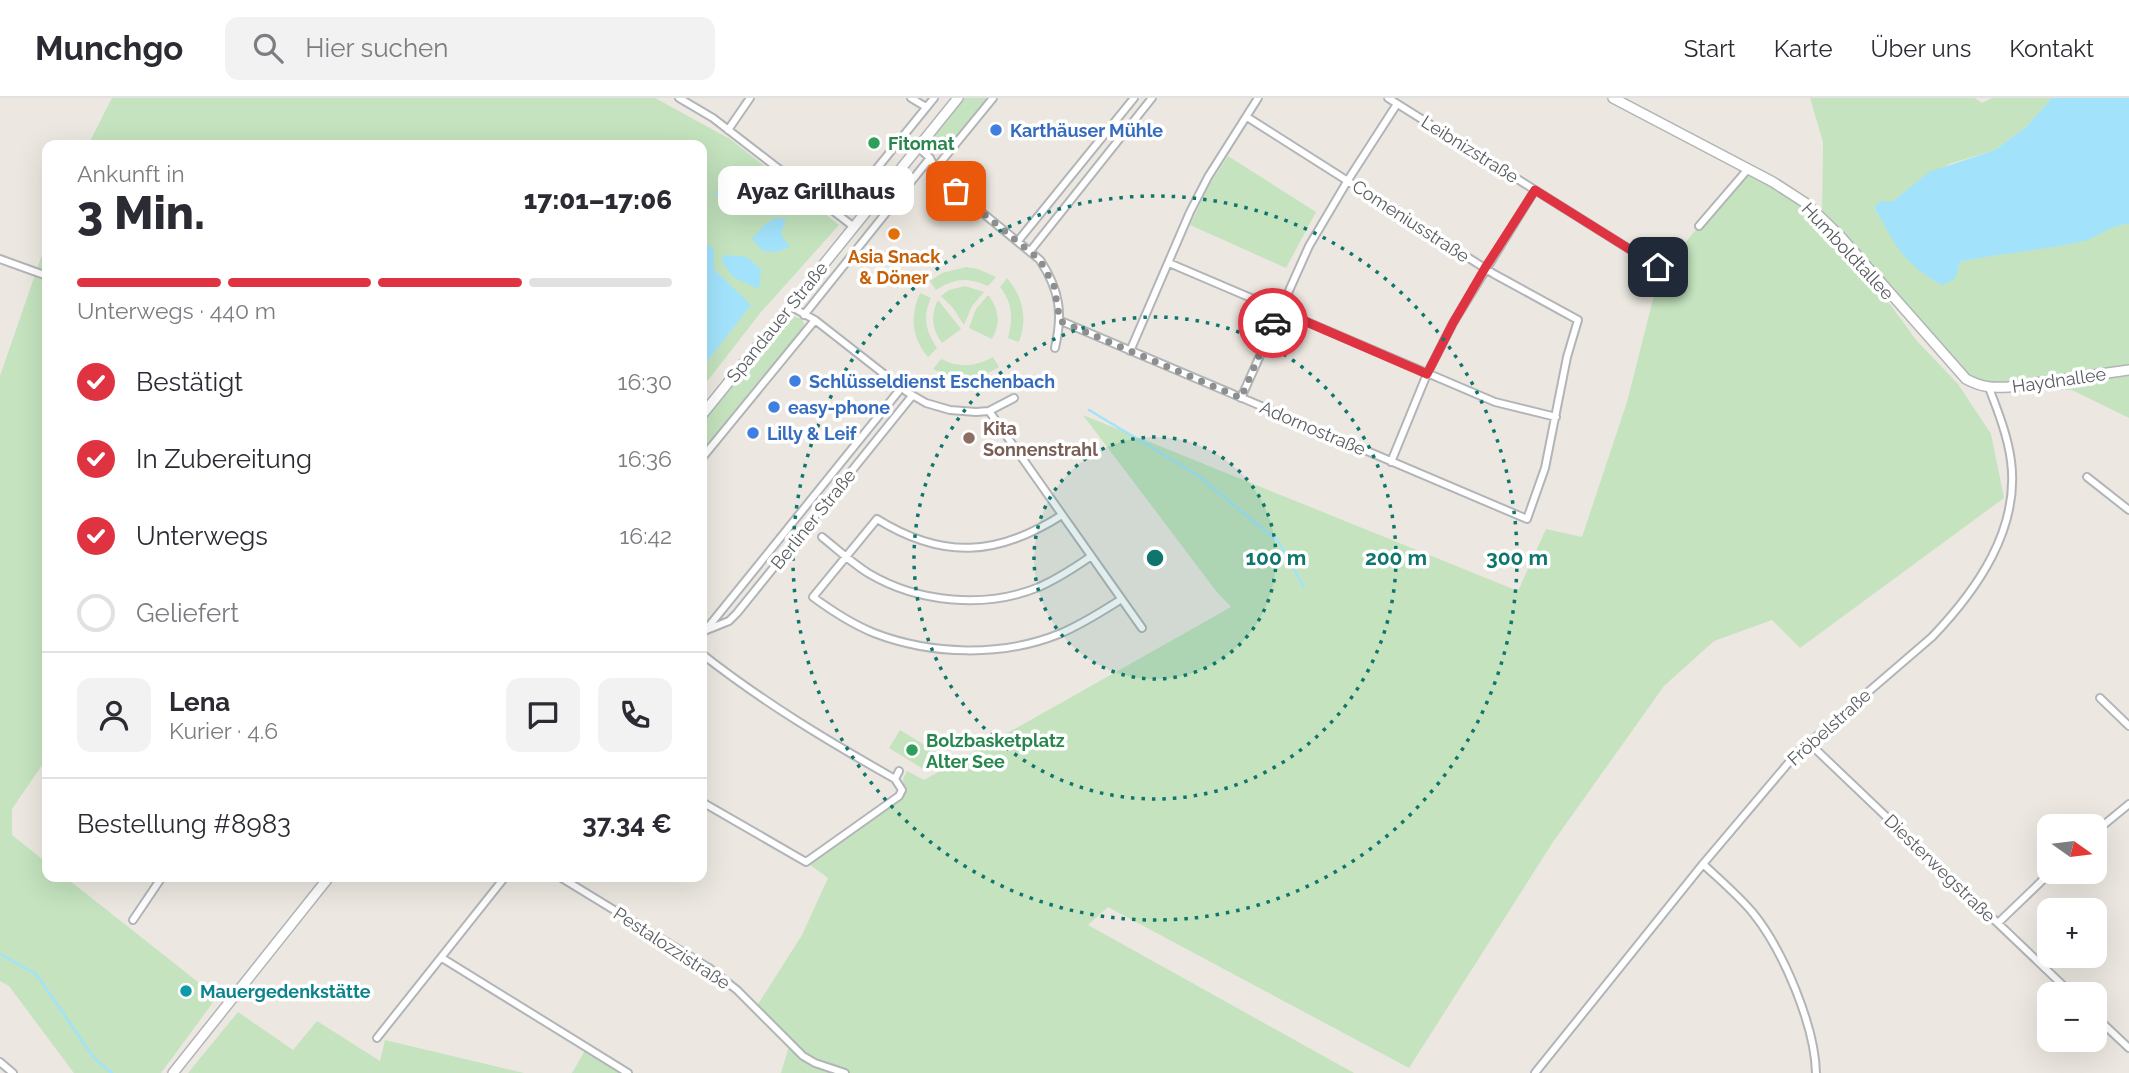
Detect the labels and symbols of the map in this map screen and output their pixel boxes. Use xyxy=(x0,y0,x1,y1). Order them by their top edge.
street label: Leibnizstraße xyxy=(1418,111,1523,187)
place label: Karthäuser Mühle xyxy=(1010,120,1163,141)
marker: Karthäuser Mühle xyxy=(988,122,1004,138)
place label: Fitomat xyxy=(888,133,955,154)
marker: Fitomat xyxy=(866,135,882,151)
pin xyxy=(926,161,986,221)
callout: Ayaz Grillhaus xyxy=(718,166,914,216)
street label: Comeniusstraße xyxy=(1349,175,1474,267)
street label: Humboldtallee xyxy=(1798,198,1899,304)
marker: Asia Snack & Döner xyxy=(886,226,902,242)
pin xyxy=(1628,237,1688,297)
place label: Asia Snack & Döner xyxy=(848,246,941,288)
street label: Spandauer Straße xyxy=(722,257,832,386)
courier xyxy=(1238,288,1308,358)
street label: Haydnallee xyxy=(2011,363,2108,397)
place label: Schlüsseldienst Eschenbach xyxy=(809,371,1055,392)
marker: Schlüsseldienst Eschenbach xyxy=(787,373,803,389)
street label: Adornostraße xyxy=(1257,396,1369,460)
place label: easy-phone xyxy=(788,397,890,418)
marker: easy-phone xyxy=(766,399,782,415)
place label: Kita Sonnenstrahl xyxy=(983,418,1098,460)
place label: Lilly & Leif xyxy=(767,423,858,444)
marker: Lilly & Leif xyxy=(745,425,761,441)
marker: Kita Sonnenstrahl xyxy=(961,430,977,446)
street label: Berliner Straße xyxy=(766,464,860,573)
text: 100 m xyxy=(1246,545,1306,570)
text: 200 m xyxy=(1365,545,1427,570)
text: 300 m xyxy=(1486,545,1548,570)
centre of rings xyxy=(1143,546,1167,570)
street label: Fröbelstraße xyxy=(1783,684,1875,770)
place label: Bolzbasketplatz Alter See xyxy=(926,730,1065,772)
marker: Bolzbasketplatz Alter See xyxy=(904,742,920,758)
street label: Diesterwegstraße xyxy=(1880,810,2000,927)
north arrow xyxy=(2037,814,2107,884)
street label: Pestalozzistraße xyxy=(610,903,734,994)
place label: Mauergedenkstätte xyxy=(200,981,371,1002)
marker: Mauergedenkstätte xyxy=(178,983,194,999)

